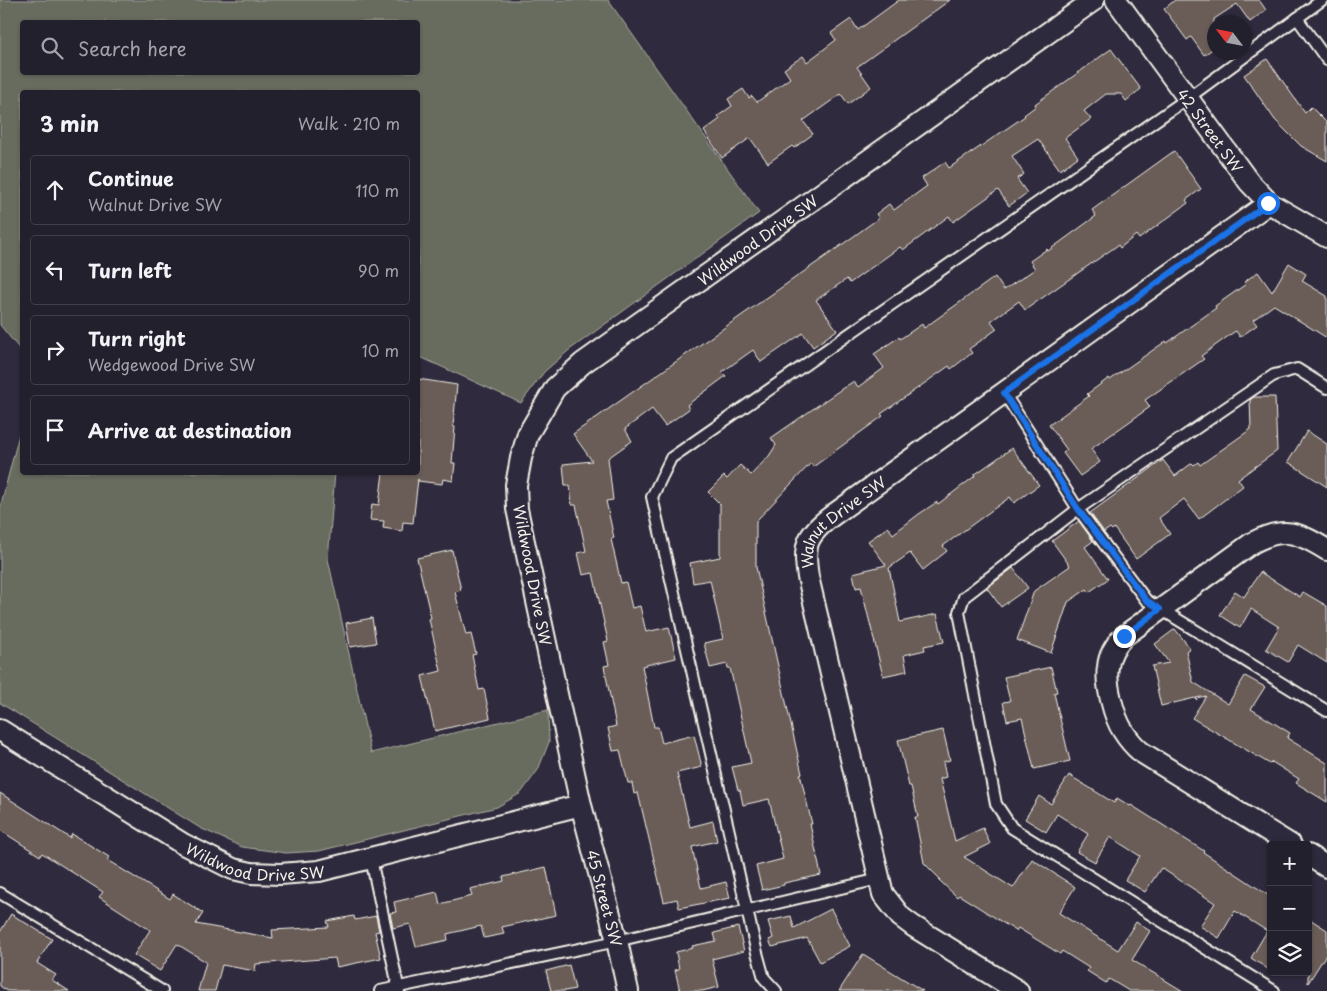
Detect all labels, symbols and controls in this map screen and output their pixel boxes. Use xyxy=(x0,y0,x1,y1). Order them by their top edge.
north arrow xyxy=(1207,15,1252,60)
search box xyxy=(20,20,420,75)
icon: search xyxy=(38,34,66,62)
text: Search here xyxy=(78,34,187,62)
street label: 42 Street SW xyxy=(1172,83,1250,177)
text: 3 min xyxy=(40,107,99,139)
text: Walk · 210 m xyxy=(298,111,400,135)
text: Continue xyxy=(88,164,174,192)
icon: ahead xyxy=(41,176,69,204)
text: 110 m xyxy=(356,178,399,202)
street label: Wildwood Drive SW xyxy=(692,188,822,290)
text: Walnut Drive SW xyxy=(88,192,222,216)
route start xyxy=(1257,192,1280,215)
icon: left xyxy=(41,256,69,284)
text: Turn left xyxy=(88,256,172,284)
text: 90 m xyxy=(358,258,399,282)
text: Turn right xyxy=(88,324,186,352)
icon: right xyxy=(41,336,69,364)
text: 10 m xyxy=(362,338,399,362)
text: Wedgewood Drive SW xyxy=(88,352,255,376)
icon: arrive xyxy=(41,416,69,444)
text: Arrive at destination xyxy=(88,416,292,444)
street label: Walnut Drive SW xyxy=(794,470,890,569)
street label: Wildwood Drive SW xyxy=(508,503,558,648)
route end xyxy=(1113,625,1136,648)
street label: Wildwood Drive SW xyxy=(182,836,326,885)
map controls xyxy=(1267,841,1312,976)
button: + xyxy=(1267,841,1312,886)
street label: 45 Street SW xyxy=(582,847,629,949)
button: − xyxy=(1267,886,1312,931)
button: layers xyxy=(1267,931,1312,976)

